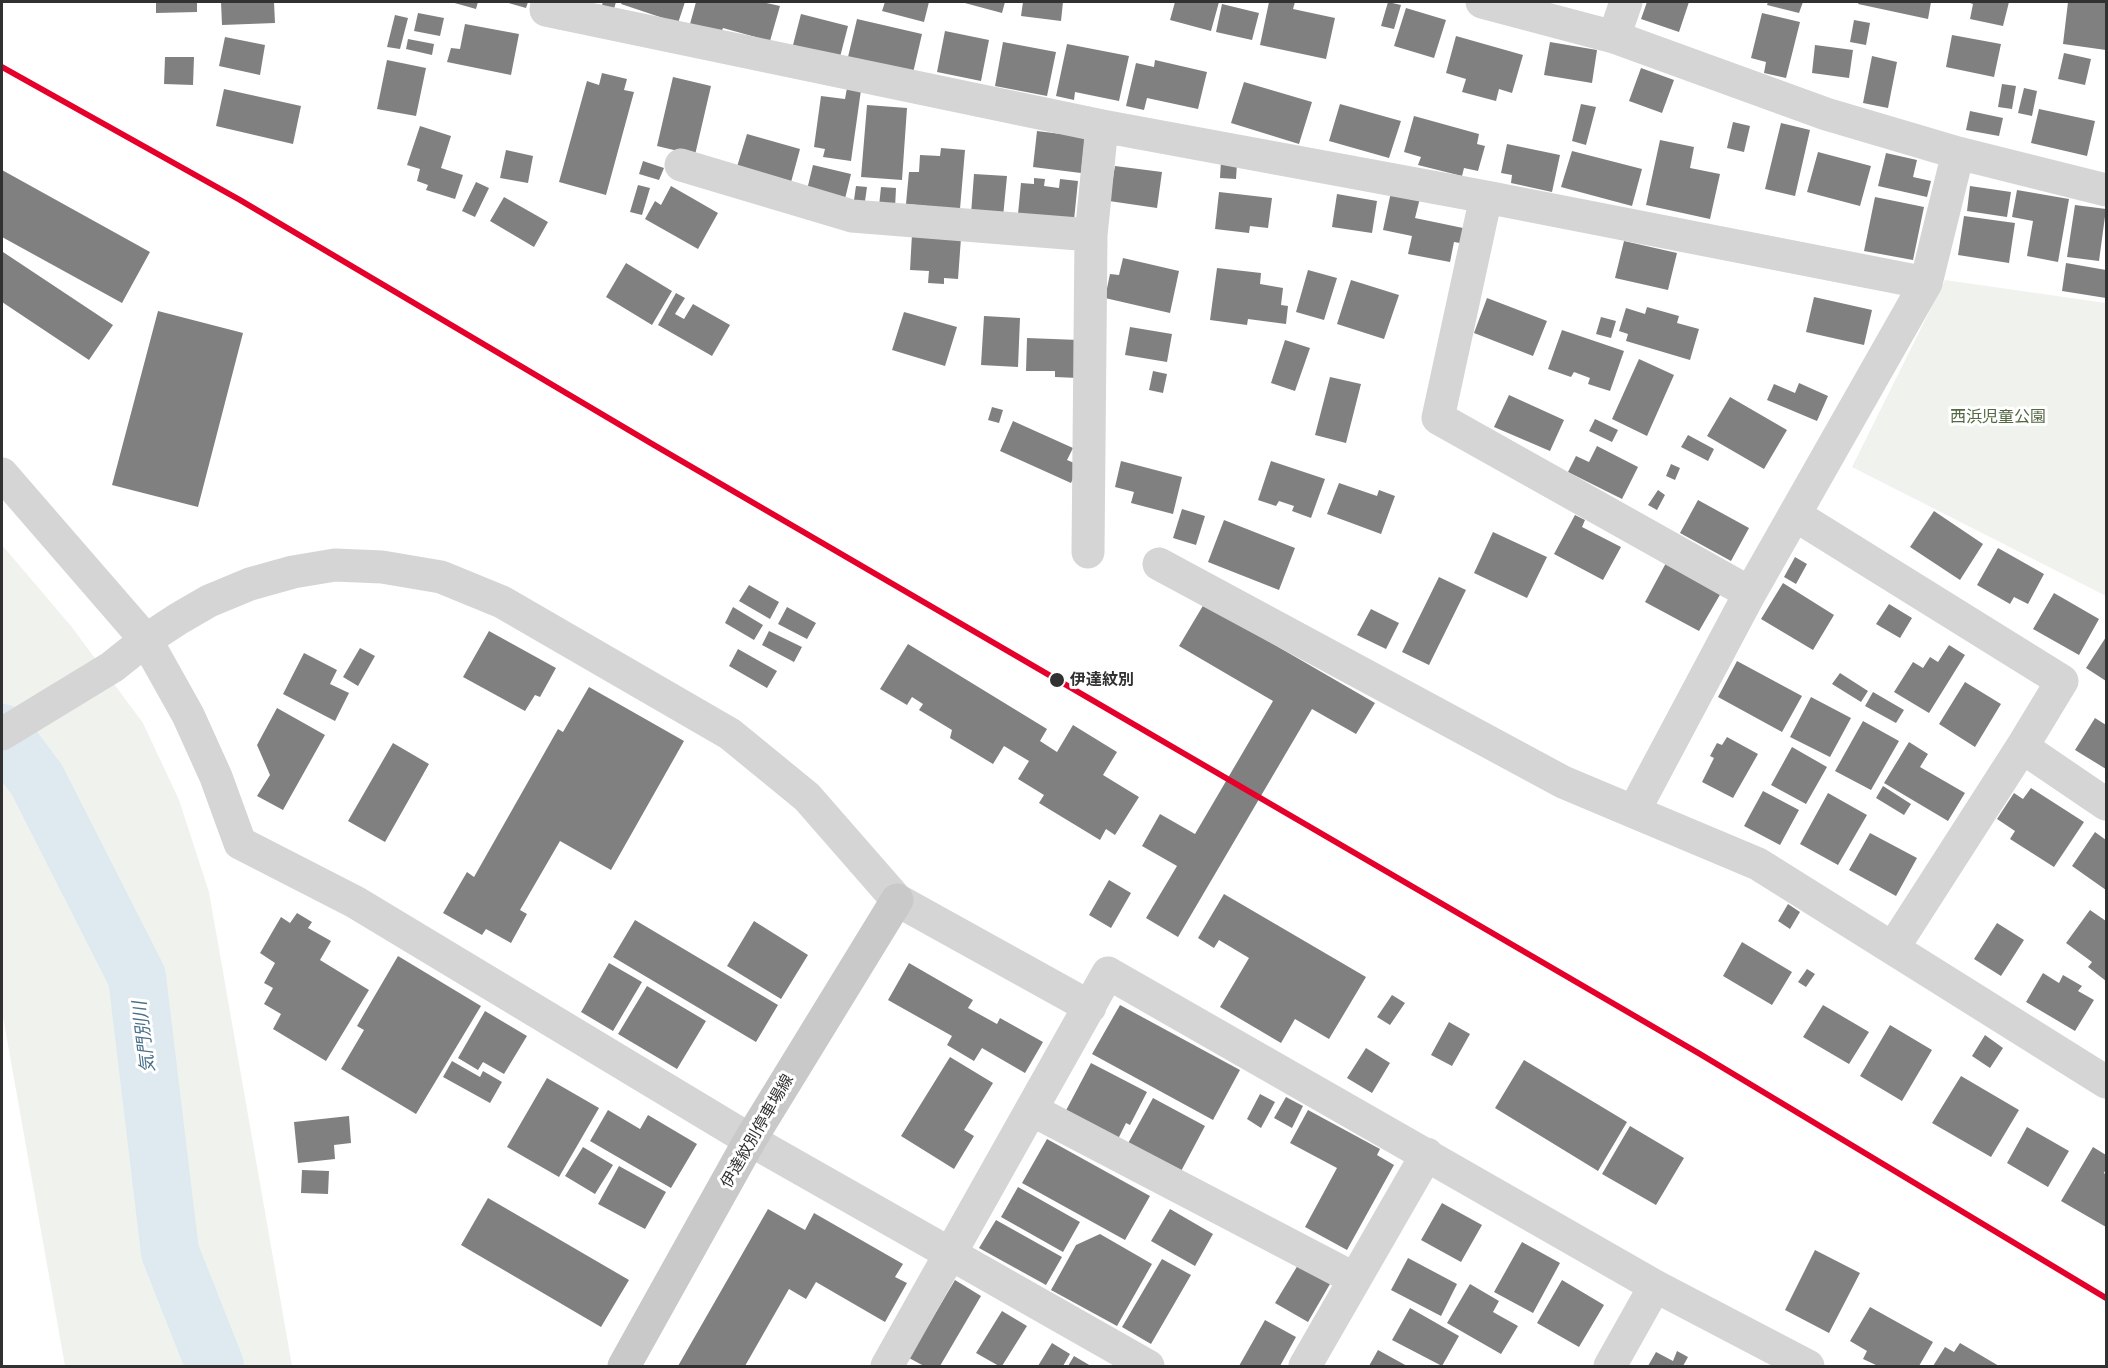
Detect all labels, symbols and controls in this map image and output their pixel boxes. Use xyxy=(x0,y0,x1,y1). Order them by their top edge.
park label: 西浜児童公園 xyxy=(1950,407,2046,427)
place label: 伊達紋別 xyxy=(1070,670,1134,690)
marker: 伊達紋別 xyxy=(1048,671,1066,689)
water label: 気門別川 xyxy=(129,1000,159,1074)
street label: 伊達紋別停車場線 xyxy=(717,1071,797,1191)

